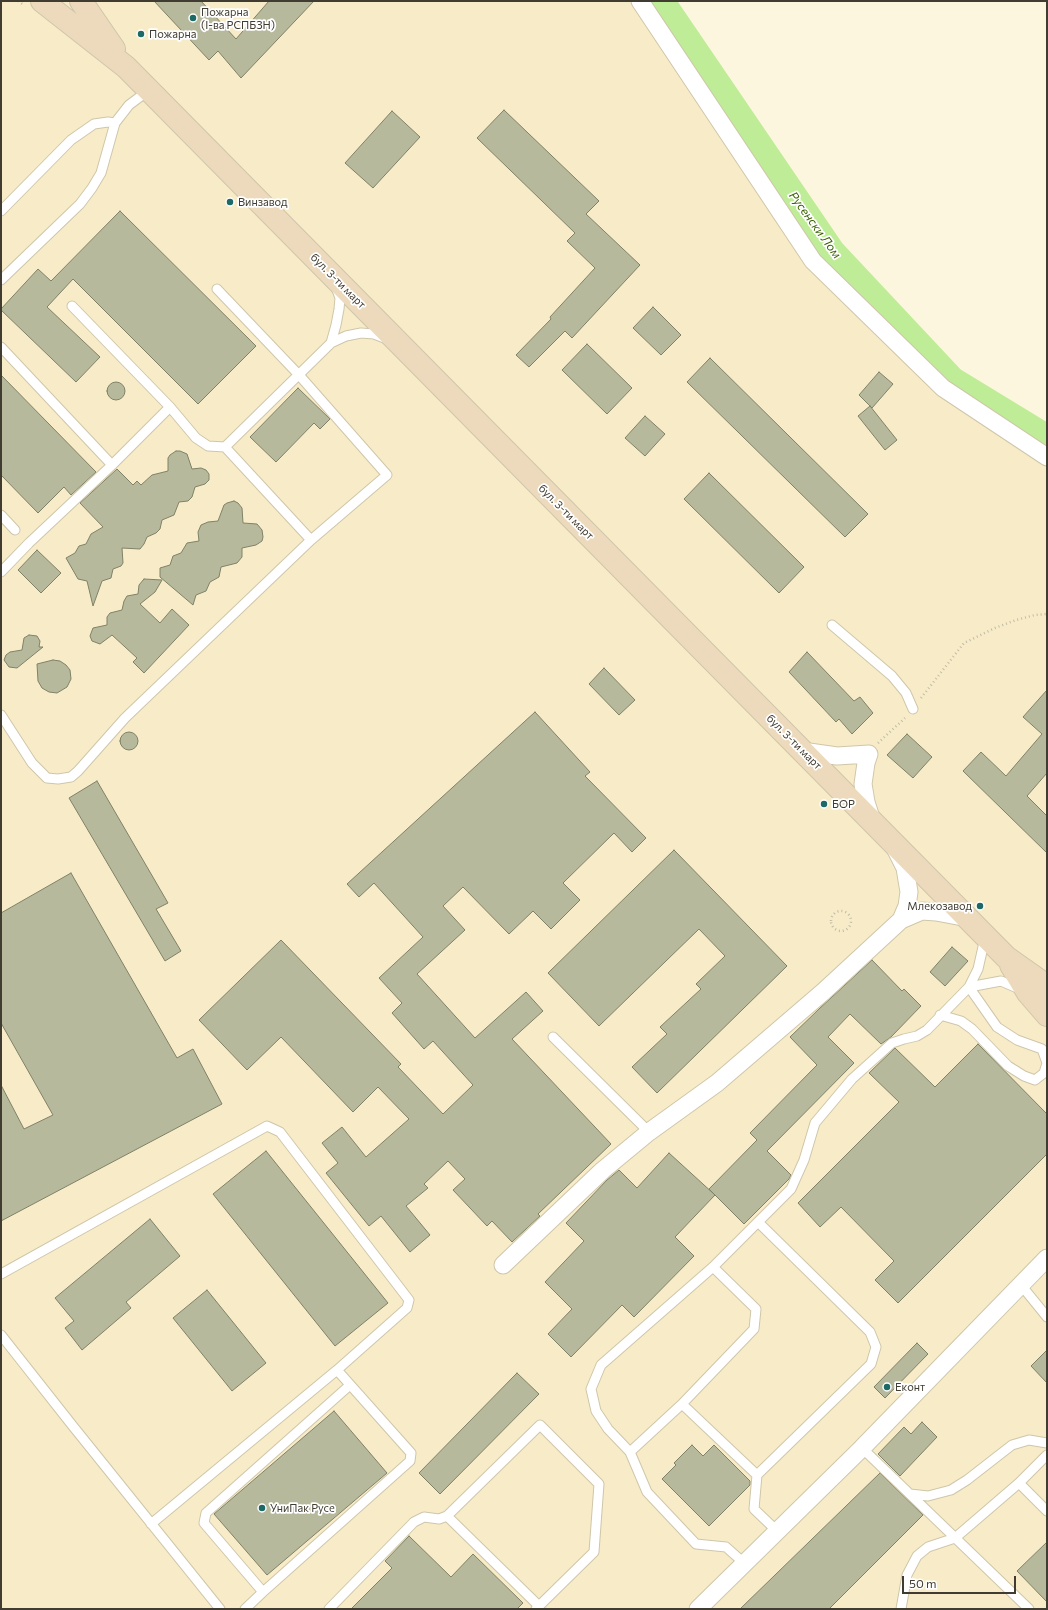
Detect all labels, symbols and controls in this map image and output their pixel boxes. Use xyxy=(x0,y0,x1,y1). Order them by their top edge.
place label: Пожарна (I-ва РСПБЗН) xyxy=(201,5,275,31)
marker: Пожарна (I-ва РСПБЗН) xyxy=(188,13,198,23)
place label: Пожарна xyxy=(149,27,196,41)
marker: Пожарна xyxy=(136,29,146,39)
water label: Русенски Лом xyxy=(786,189,844,261)
place label: Винзавод xyxy=(238,195,287,209)
marker: Винзавод xyxy=(225,197,235,207)
street label: бул. 3-ти март xyxy=(308,251,368,311)
street label: бул. 3-ти март xyxy=(536,482,596,542)
street label: бул. 3-ти март xyxy=(764,712,824,772)
place label: БОР xyxy=(832,797,855,811)
marker: БОР xyxy=(819,799,829,809)
place label: Млекозавод xyxy=(907,899,972,913)
marker: Млекозавод xyxy=(975,901,985,911)
place label: Еконт xyxy=(895,1380,925,1394)
marker: Еконт xyxy=(882,1382,892,1392)
place label: УниПак Русе xyxy=(270,1501,335,1515)
marker: УниПак Русе xyxy=(257,1503,267,1513)
scale bar xyxy=(904,1568,1018,1594)
text: 50 m xyxy=(909,1576,937,1590)

